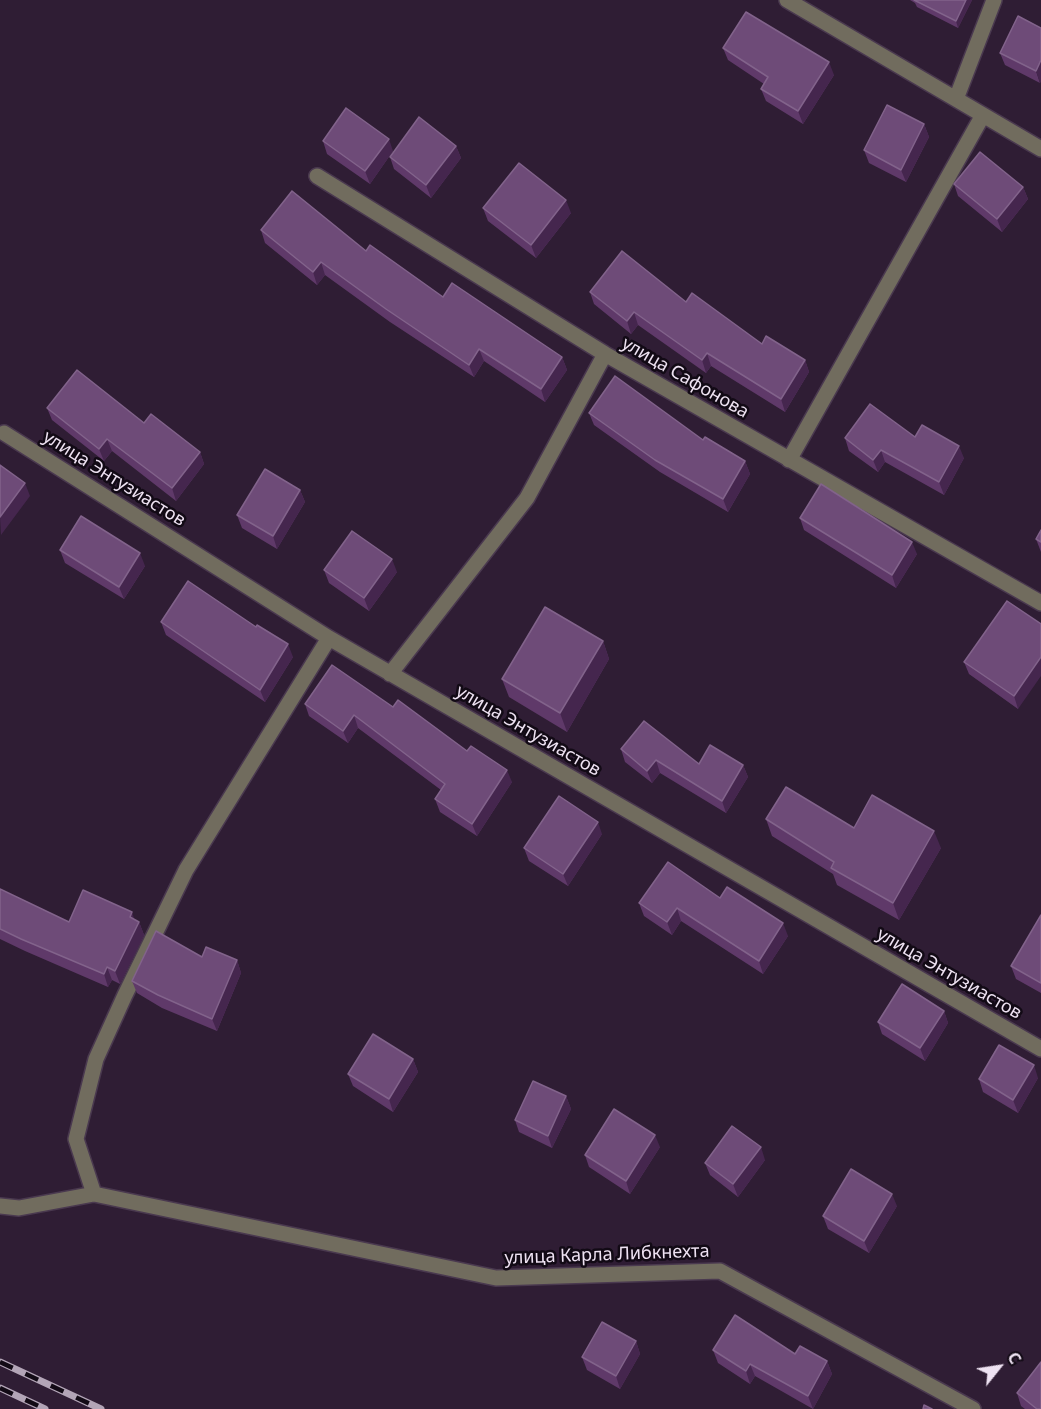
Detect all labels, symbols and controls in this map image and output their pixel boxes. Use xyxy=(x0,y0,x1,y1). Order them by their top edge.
street label: улица Сафонова xyxy=(618,333,752,423)
street label: улица Энтузиастов xyxy=(39,426,189,532)
street label: улица Энтузиастов xyxy=(452,681,604,781)
street label: улица Энтузиастов xyxy=(873,924,1025,1024)
street label: улица Карла Либкнехта xyxy=(504,1241,710,1269)
north arrow xyxy=(969,1337,1029,1397)
text: С xyxy=(1002,1348,1027,1368)

